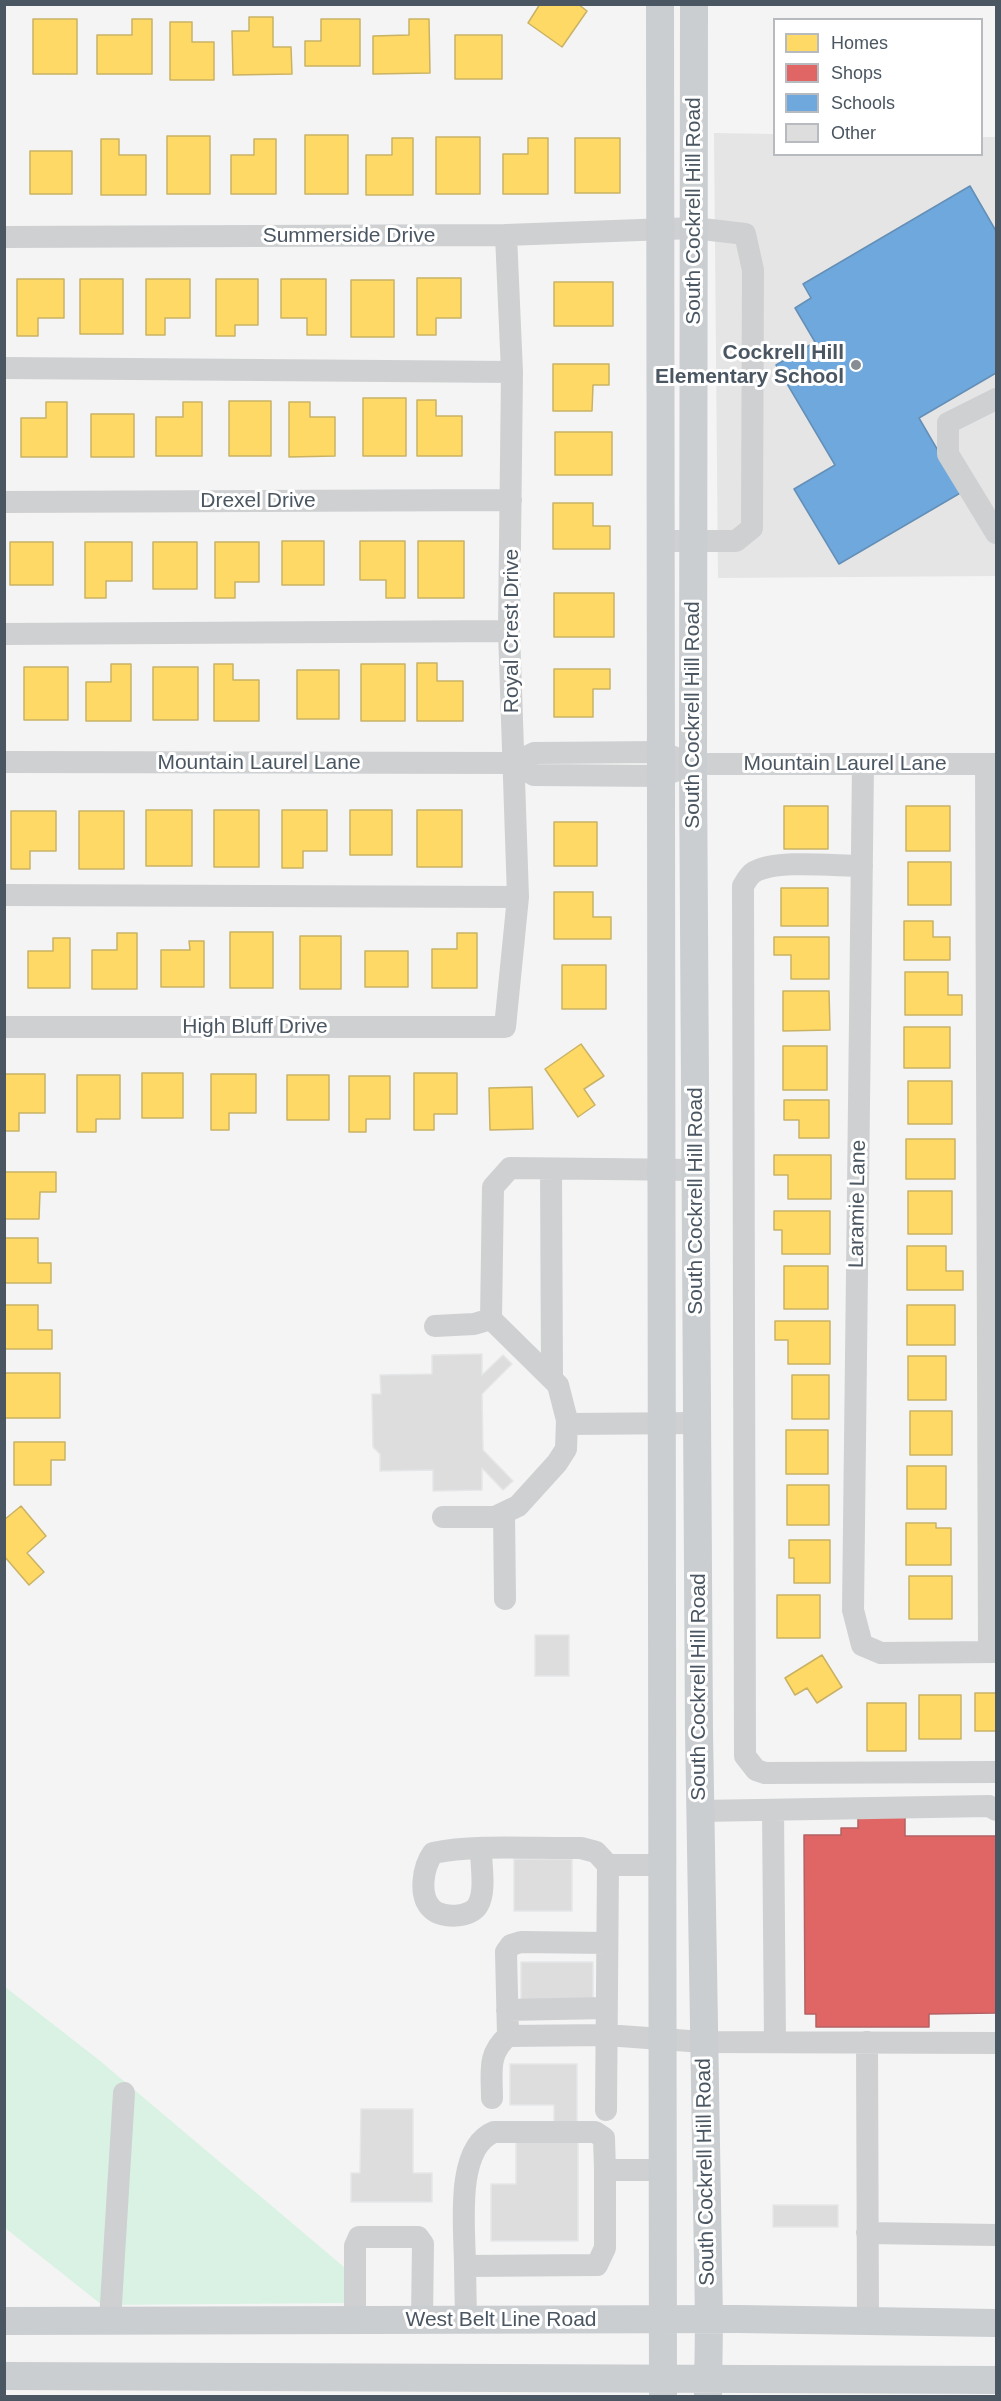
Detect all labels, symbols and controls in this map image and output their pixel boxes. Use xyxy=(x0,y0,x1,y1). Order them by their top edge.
legend xyxy=(773,18,983,156)
text: Homes xyxy=(831,33,888,53)
text: Shops xyxy=(831,63,882,83)
text: Schools xyxy=(831,93,895,113)
street label: South Cockrell Hill Road xyxy=(681,97,707,325)
text: Other xyxy=(831,123,876,143)
street label: Summerside Drive xyxy=(263,223,435,249)
place label: Cockrell Hill Elementary School xyxy=(655,340,844,390)
marker: Cockrell Hill Elementary School xyxy=(849,358,863,372)
street label: Drexel Drive xyxy=(200,488,316,514)
street label: Royal Crest Drive xyxy=(499,549,525,713)
street label: South Cockrell Hill Road xyxy=(680,601,706,829)
street label: Mountain Laurel Lane xyxy=(157,750,361,776)
street label: Mountain Laurel Lane xyxy=(743,751,947,777)
street label: High Bluff Drive xyxy=(182,1014,328,1040)
street label: South Cockrell Hill Road xyxy=(683,1087,709,1315)
street label: Laramie Lane xyxy=(844,1140,872,1268)
street label: South Cockrell Hill Road xyxy=(686,1573,712,1801)
street label: South Cockrell Hill Road xyxy=(691,2058,721,2286)
street label: West Belt Line Road xyxy=(405,2307,597,2333)

